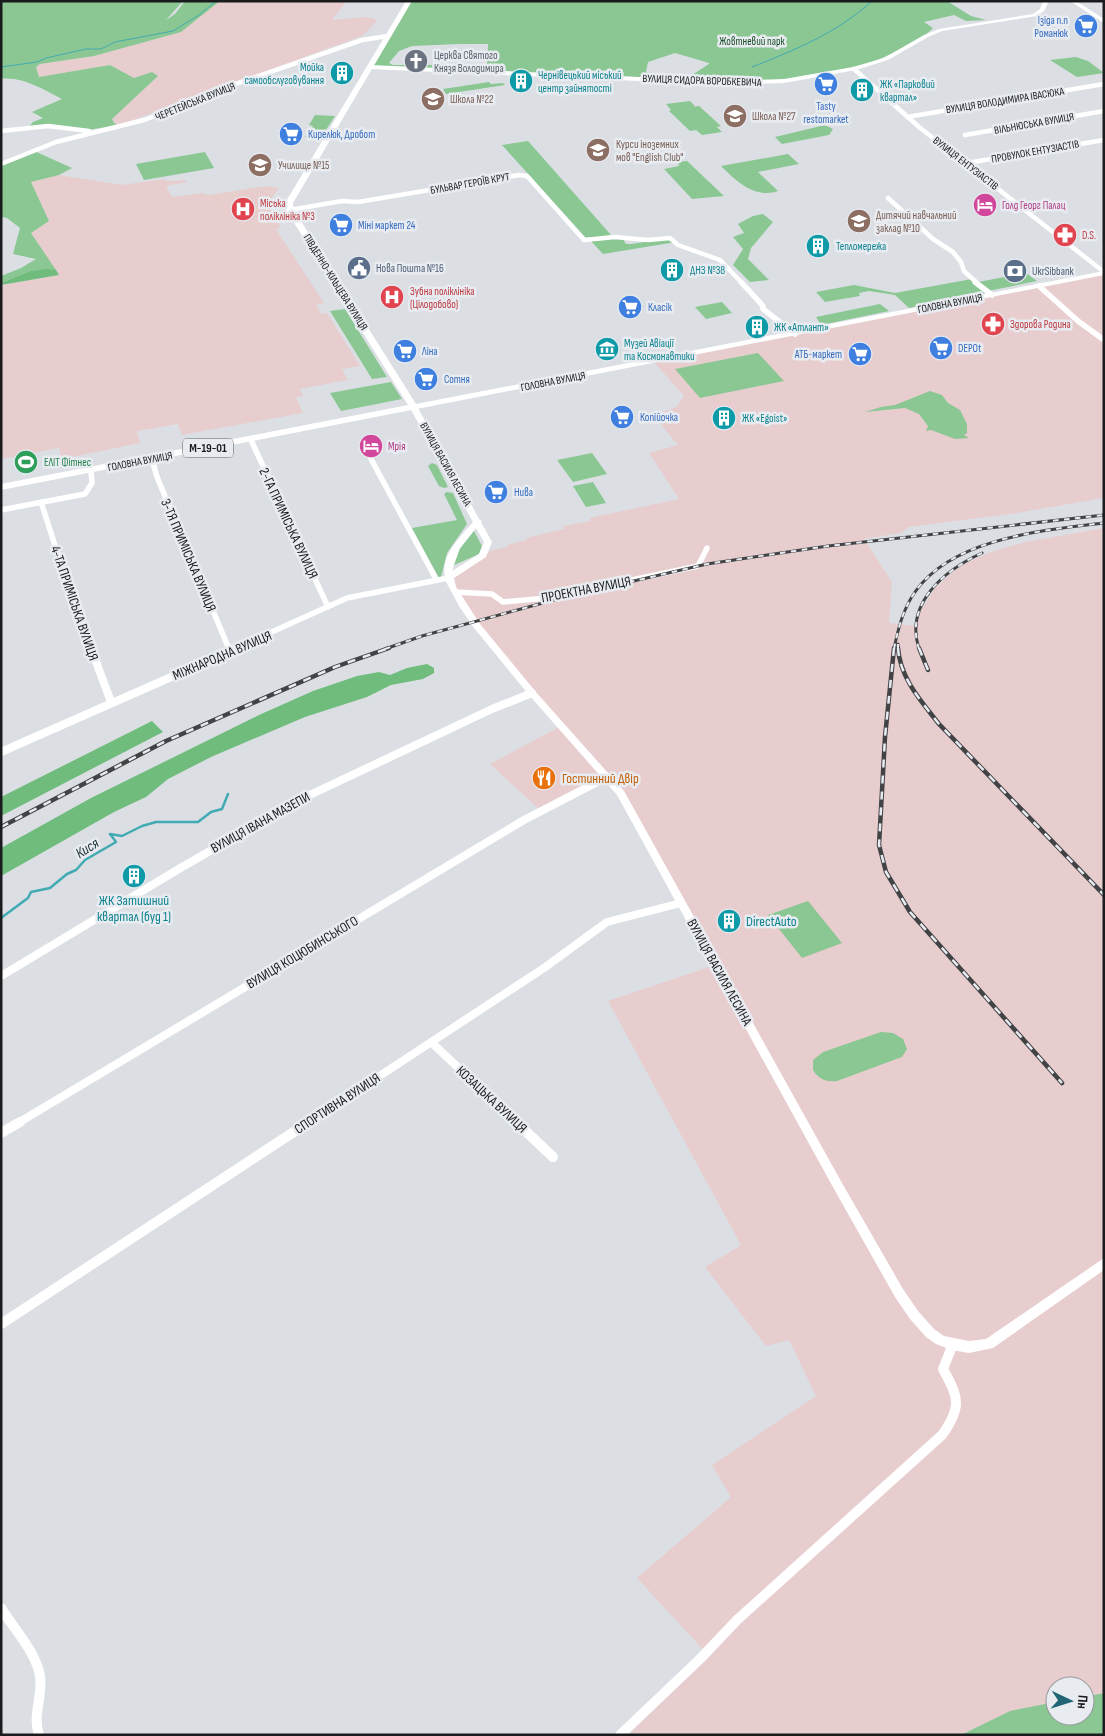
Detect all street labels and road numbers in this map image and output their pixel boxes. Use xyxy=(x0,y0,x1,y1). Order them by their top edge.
street label: ВУЛИЦЯ СИДОРА ВОРОБКЕВИЧА xyxy=(642,72,762,89)
street label: ЧЕРЕТЕЙСЬКА ВУЛИЦЯ xyxy=(153,79,237,123)
street label: ВУЛИЦЯ ВОЛОДИМИРА ІВАСЮКА xyxy=(945,85,1065,116)
street label: ВІЛЬНЮСЬКА ВУЛИЦЯ xyxy=(993,110,1075,137)
street label: ВУЛИЦЯ ЕНТУЗІАСТІВ xyxy=(930,134,1001,193)
street label: ПРОВУЛОК ЕНТУЗІАСТІВ xyxy=(990,137,1080,166)
street label: БУЛЬВАР ГЕРОЇВ КРУТ xyxy=(429,170,511,197)
street label: ПІВДЕННО-КІЛЬЦЕВА ВУЛИЦЯ xyxy=(301,232,370,333)
street label: ГОЛОВНА ВУЛИЦЯ xyxy=(917,291,984,316)
street label: ГОЛОВНА ВУЛИЦЯ xyxy=(520,369,587,394)
street label: ВУЛИЦЯ ВАСИЛЯ ЛЕСИНА xyxy=(417,420,474,509)
road number: М-19-01 xyxy=(183,438,233,458)
street label: ГОЛОВНА ВУЛИЦЯ xyxy=(107,449,174,474)
street label: 2-ГА ПРИМІСЬКА ВУЛИЦЯ xyxy=(255,465,322,581)
street label: 3-ТЯ ПРИМІСЬКА ВУЛИЦЯ xyxy=(157,496,220,614)
street label: 4-ТА ПРИМІСЬКА ВУЛИЦЯ xyxy=(47,544,102,663)
street label: ПРОЕКТНА ВУЛИЦЯ xyxy=(540,572,632,607)
street label: МІЖНАРОДНА ВУЛИЦЯ xyxy=(170,627,274,684)
street label: ВУЛИЦЯ ІВАНА МАЗЕПИ xyxy=(208,788,313,857)
street label: ВУЛИЦЯ КОЦЮБИНСЬКОГО xyxy=(243,912,361,993)
street label: ВУЛИЦЯ ВАСИЛЯ ЛЕСИНА xyxy=(683,916,756,1029)
street label: КОЗАЦЬКА ВУЛИЦЯ xyxy=(453,1062,531,1137)
street label: СПОРТИВНА ВУЛИЦЯ xyxy=(291,1069,383,1137)

